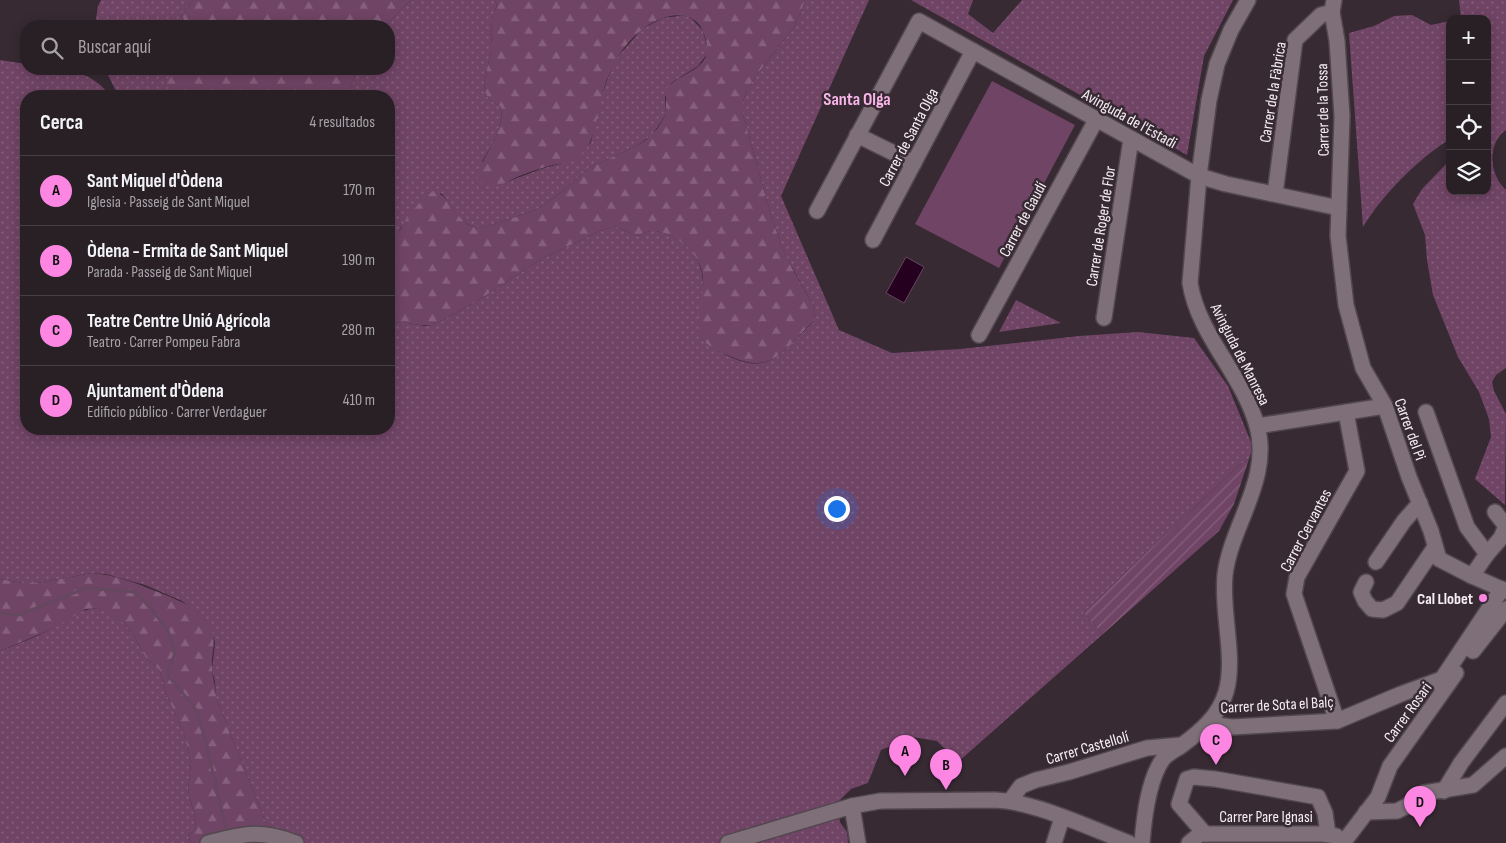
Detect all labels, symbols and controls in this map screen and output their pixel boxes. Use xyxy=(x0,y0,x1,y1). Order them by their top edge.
map controls xyxy=(1446,15,1491,195)
button: + xyxy=(1446,15,1491,60)
search box xyxy=(20,20,395,75)
icon: search xyxy=(38,34,66,62)
text: Buscar aquí xyxy=(78,36,151,59)
street label: Carrer de la Fàbrica xyxy=(1256,40,1291,144)
button: − xyxy=(1446,60,1491,105)
street label: Carrer de la Tossa xyxy=(1313,63,1334,157)
street label: Carrer de Santa Olga xyxy=(875,85,943,190)
street label: Avinguda de l'Estadi xyxy=(1078,85,1180,153)
district label: Santa Olga xyxy=(823,89,891,110)
button: locate xyxy=(1446,105,1491,150)
text: Cerca xyxy=(40,110,83,135)
text: 4 resultados xyxy=(310,113,375,132)
button: layers xyxy=(1446,150,1491,195)
street label: Carrer de Roger de Flor xyxy=(1083,164,1120,288)
text: Sant Miquel d'Òdena xyxy=(87,170,223,193)
street label: Carrer de Gaudí xyxy=(996,179,1051,260)
text: A xyxy=(52,181,60,200)
text: 170 m xyxy=(343,181,375,200)
text: Iglesia · Passeig de Sant Miquel xyxy=(87,193,250,212)
text: Òdena - Ermita de Sant Miquel xyxy=(87,240,288,263)
text: B xyxy=(52,251,60,270)
text: 190 m xyxy=(342,251,375,270)
text: Parada · Passeig de Sant Miquel xyxy=(87,263,252,282)
street label: Avinguda de Manresa xyxy=(1205,300,1274,409)
text: Teatre Centre Unió Agrícola xyxy=(87,310,271,333)
text: C xyxy=(52,321,60,340)
text: 280 m xyxy=(341,321,375,340)
text: Teatro · Carrer Pompeu Fabra xyxy=(87,333,240,352)
text: Ajuntament d'Òdena xyxy=(87,380,224,403)
text: D xyxy=(52,391,60,410)
text: 410 m xyxy=(343,391,375,410)
street label: Carrer del Pi xyxy=(1390,396,1430,463)
text: Edificio público · Carrer Verdaguer xyxy=(87,403,267,422)
street label: Carrer Cervantes xyxy=(1277,486,1336,575)
your location xyxy=(824,496,850,522)
place label: Cal Llobet xyxy=(1417,590,1473,609)
marker: Cal Llobet xyxy=(1477,592,1489,604)
street label: Carrer Rosari xyxy=(1380,679,1436,747)
street label: Carrer de Sota el Balç xyxy=(1220,693,1334,718)
pin: C xyxy=(1200,724,1232,765)
street label: Carrer Castellolí xyxy=(1044,728,1131,769)
pin: A xyxy=(889,735,921,776)
pin: B xyxy=(930,749,962,790)
pin: D xyxy=(1404,786,1436,827)
street label: Carrer Pare Ignasi xyxy=(1219,808,1313,827)

